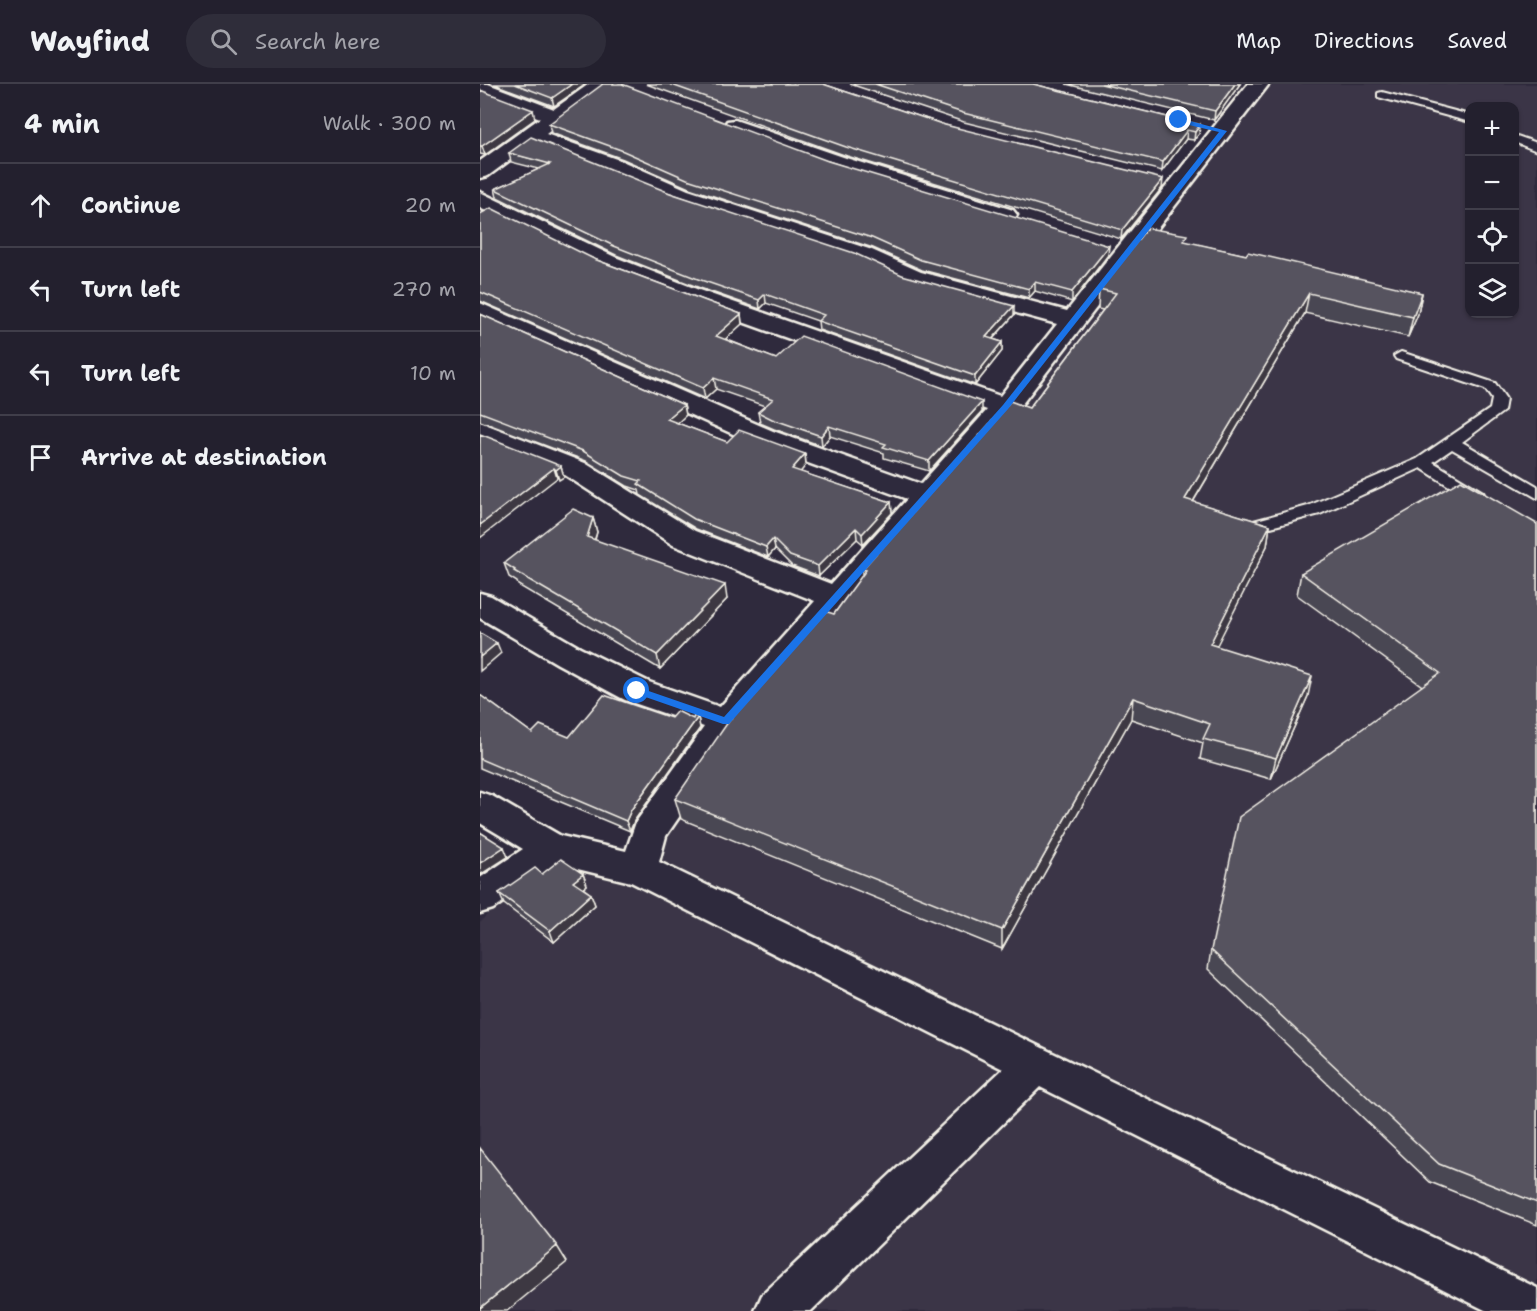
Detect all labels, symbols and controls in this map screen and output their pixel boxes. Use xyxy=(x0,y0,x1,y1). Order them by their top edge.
search box xyxy=(186,14,606,68)
text: Wayfind xyxy=(30,22,150,60)
icon: search xyxy=(207,25,240,58)
text: Search here xyxy=(255,27,381,56)
text: Map xyxy=(1236,27,1281,55)
text: Directions xyxy=(1314,27,1414,55)
text: Saved xyxy=(1447,27,1507,55)
map controls xyxy=(1465,102,1519,318)
button: + xyxy=(1465,102,1519,156)
text: 4 min xyxy=(24,106,100,141)
route end xyxy=(1165,106,1191,132)
text: Walk · 300 m xyxy=(323,110,456,136)
button: − xyxy=(1465,156,1519,210)
icon: ahead xyxy=(24,189,57,222)
text: Continue xyxy=(81,191,181,220)
text: 20 m xyxy=(405,192,456,218)
button: locate xyxy=(1465,210,1519,264)
button: layers xyxy=(1465,264,1519,318)
icon: left xyxy=(24,273,57,306)
text: Turn left xyxy=(81,275,180,304)
text: 270 m xyxy=(392,276,456,302)
icon: left xyxy=(24,357,57,390)
text: Turn left xyxy=(81,359,180,388)
text: 10 m xyxy=(410,360,456,386)
icon: arrive xyxy=(24,441,57,474)
text: Arrive at destination xyxy=(81,443,327,472)
route start xyxy=(623,677,649,703)

